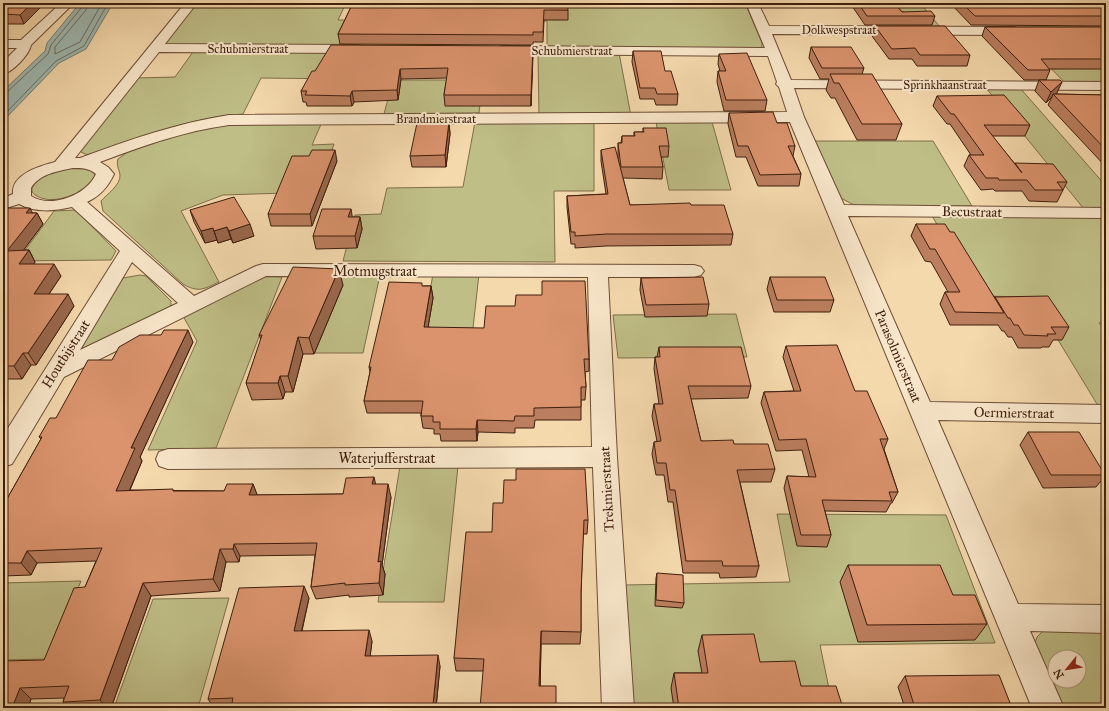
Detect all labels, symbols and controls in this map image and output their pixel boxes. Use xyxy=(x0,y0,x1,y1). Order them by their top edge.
street label: Dolkwespstraat xyxy=(801,23,877,37)
street label: Schubmierstraat xyxy=(207,42,289,56)
street label: Schubmierstraat xyxy=(531,44,613,58)
street label: Sprinkhaanstraat xyxy=(903,78,988,92)
street label: Brandmierstraat xyxy=(396,112,477,126)
street label: Becustraat xyxy=(942,203,1002,221)
street label: Motmugstraat xyxy=(333,263,417,280)
street label: Parasolmierstraat xyxy=(871,307,925,405)
street label: Houtbijstraat xyxy=(38,317,94,391)
street label: Oermierstraat xyxy=(974,404,1054,422)
street label: Trekmierstraat xyxy=(596,446,618,532)
street label: Waterjufferstraat xyxy=(339,450,436,467)
north arrow xyxy=(1047,649,1087,689)
text: N xyxy=(1050,666,1067,681)

